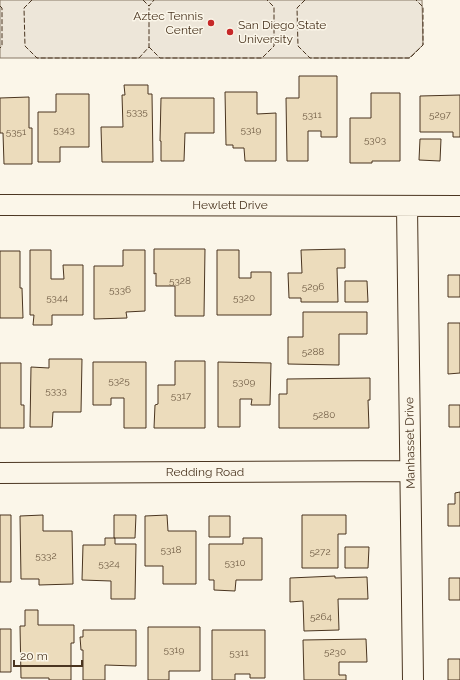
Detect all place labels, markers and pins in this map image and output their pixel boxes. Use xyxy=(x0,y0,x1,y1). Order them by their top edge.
place label: Aztec Tennis Center xyxy=(133,9,204,37)
marker: Aztec Tennis Center xyxy=(206,18,216,28)
place label: San Diego State University xyxy=(238,18,326,46)
marker: San Diego State University xyxy=(225,27,235,37)

